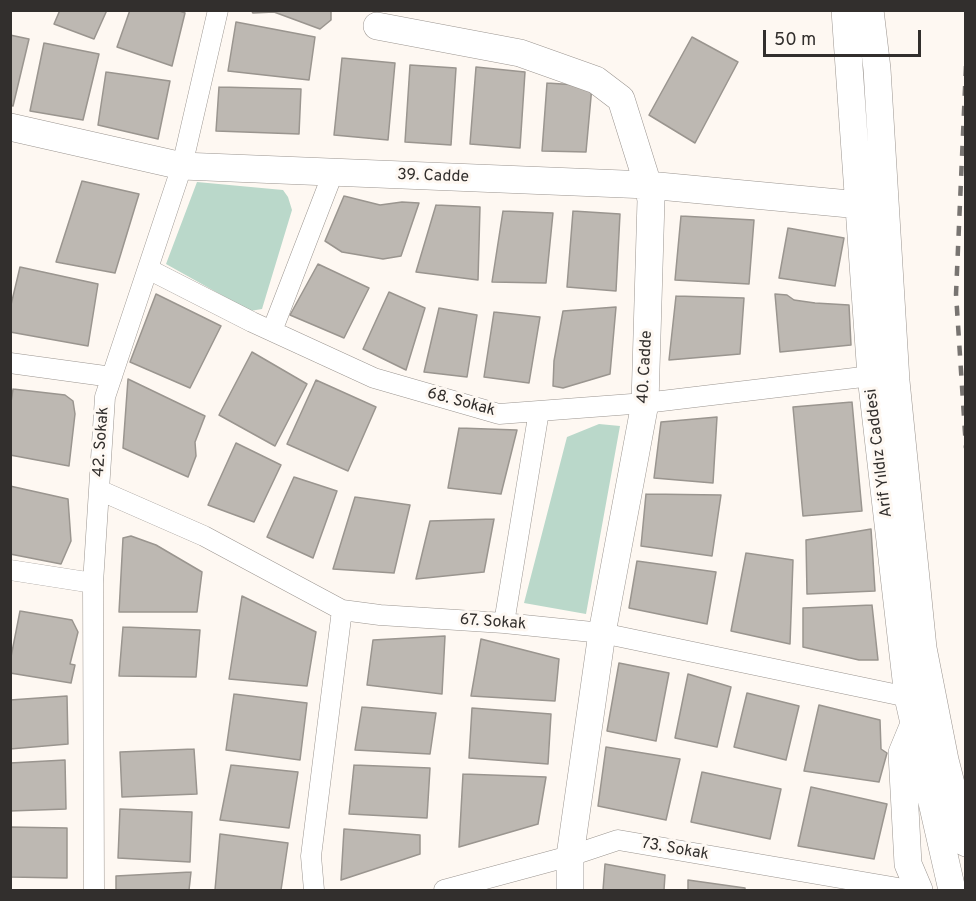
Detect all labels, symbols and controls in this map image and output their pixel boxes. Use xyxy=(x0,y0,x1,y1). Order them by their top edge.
scale bar xyxy=(766,18,924,56)
text: 50 m xyxy=(774,29,816,52)
street label: 39. Cadde xyxy=(397,166,469,188)
street label: 40. Cadde xyxy=(634,330,658,404)
street label: 68. Sokak xyxy=(425,385,497,421)
street label: Arif Yıldız Caddesi xyxy=(863,387,897,519)
street label: 42. Sokak xyxy=(90,406,114,478)
street label: 67. Sokak xyxy=(459,611,527,635)
street label: 73. Sokak xyxy=(640,835,710,865)

